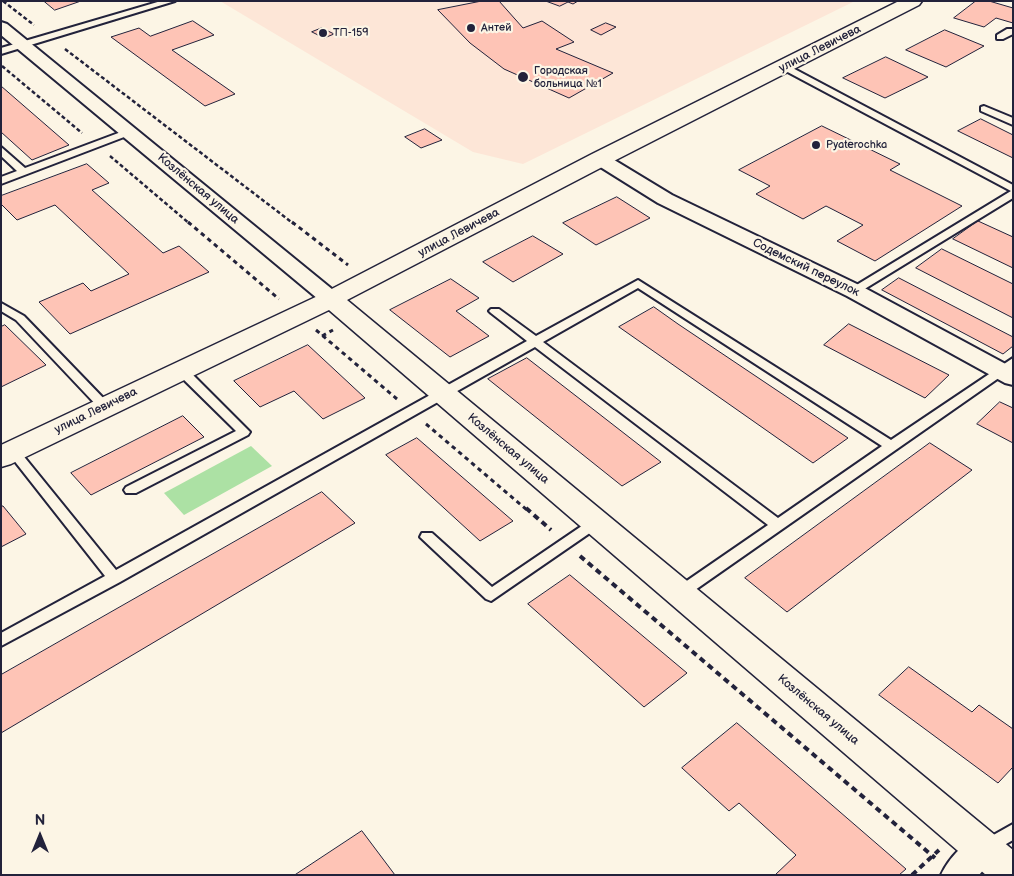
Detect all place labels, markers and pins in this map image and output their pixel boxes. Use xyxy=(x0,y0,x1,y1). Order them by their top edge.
place label: Антей xyxy=(481,21,511,35)
marker: Антей xyxy=(465,22,477,34)
place label: ТП-159 xyxy=(333,26,369,40)
marker: ТП-159 xyxy=(317,27,329,39)
place label: Городская больница №1 xyxy=(534,64,602,90)
marker: Городская больница №1 xyxy=(516,70,530,84)
place label: Pyaterochka xyxy=(826,138,887,152)
marker: Pyaterochka xyxy=(810,139,822,151)

